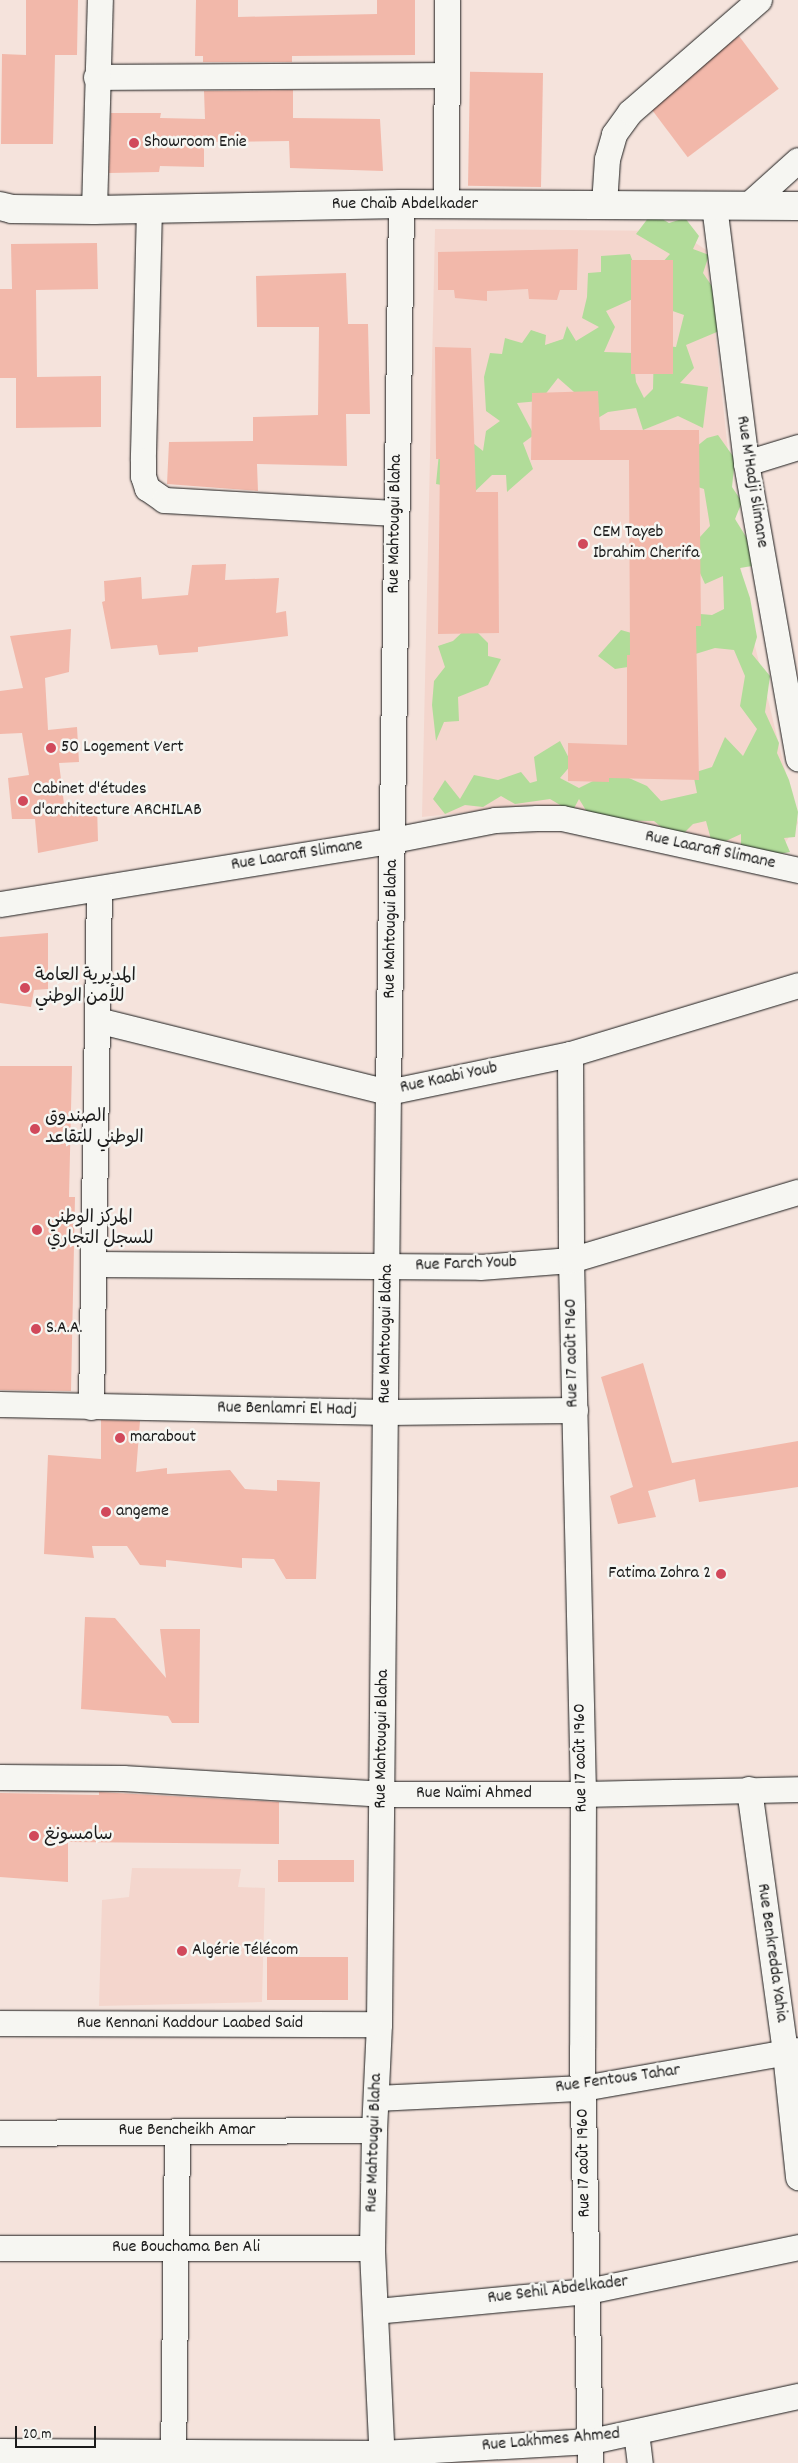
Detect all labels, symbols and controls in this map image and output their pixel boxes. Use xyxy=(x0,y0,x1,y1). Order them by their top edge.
place label: Showroom Enie xyxy=(144,132,247,154)
marker: Showroom Enie xyxy=(128,137,140,149)
street label: Rue Chaïb Abdelkader xyxy=(332,194,478,216)
street label: Rue M'Hadji Slimane xyxy=(730,414,772,550)
street label: Rue Mahtougui Blaha xyxy=(384,454,408,594)
place label: CEM Tayeb Ibrahim Cherifa xyxy=(593,523,699,566)
marker: CEM Tayeb Ibrahim Cherifa xyxy=(577,538,589,550)
place label: 50 Logement Vert xyxy=(61,737,184,759)
marker: 50 Logement Vert xyxy=(45,742,57,754)
place label: Cabinet d'études d'architecture ARCHILAB xyxy=(33,780,202,822)
marker: Cabinet d'études d'architecture ARCHILAB xyxy=(17,795,29,807)
street label: Rue Laarafi Slimane xyxy=(643,827,777,875)
street label: Rue Laarafi Slimane xyxy=(230,835,364,877)
street label: Rue Mahtougui Blaha xyxy=(380,859,404,999)
place label: المديرية العامة للأمن الوطني xyxy=(35,967,136,1010)
marker: المديرية العامة للأمن الوطني xyxy=(19,982,31,994)
street label: Rue Kaabi Youb xyxy=(398,1058,500,1100)
place label: الصندوق الوطني للتقاعد xyxy=(45,1108,144,1150)
marker: الصندوق الوطني للتقاعد xyxy=(29,1123,41,1135)
place label: المركز الوطني للسجل التجاري xyxy=(47,1209,153,1252)
marker: المركز الوطني للسجل التجاري xyxy=(31,1224,43,1236)
street label: Rue Farch Youb xyxy=(415,1252,517,1278)
street label: Rue Mahtougui Blaha xyxy=(375,1264,399,1404)
street label: Rue 17 août 1960 xyxy=(561,1298,585,1408)
place label: S.A.A. xyxy=(46,1318,83,1340)
marker: S.A.A. xyxy=(30,1323,42,1335)
street label: Rue Benlamri El Hadj xyxy=(217,1398,357,1422)
place label: marabout xyxy=(130,1427,196,1449)
marker: marabout xyxy=(114,1432,126,1444)
place label: angeme xyxy=(116,1501,169,1523)
marker: angeme xyxy=(100,1506,112,1518)
place label: Fatima Zohra 2 xyxy=(608,1563,711,1585)
marker: Fatima Zohra 2 xyxy=(715,1568,727,1580)
street label: Rue Mahtougui Blaha xyxy=(371,1669,395,1809)
street label: Rue 17 août 1960 xyxy=(570,1703,594,1813)
street label: Rue Naïmi Ahmed xyxy=(416,1783,532,1805)
place label: سامسونغ xyxy=(44,1825,113,1847)
marker: سامسونغ xyxy=(28,1830,40,1842)
street label: Rue Benkredda Yahia xyxy=(751,1882,791,2024)
place label: Algérie Télécom xyxy=(192,1940,298,1962)
marker: Algérie Télécom xyxy=(176,1945,188,1957)
street label: Rue Kennani Kaddour Laabed Said xyxy=(77,2013,303,2035)
street label: Rue Fentous Tahar xyxy=(554,2061,682,2099)
street label: Rue Mahtougui Blaha xyxy=(362,2073,388,2213)
street label: Rue 17 août 1960 xyxy=(573,2108,597,2218)
street label: Rue Bencheikh Amar xyxy=(118,2120,256,2142)
street label: Rue Bouchama Ben Ali xyxy=(112,2237,260,2259)
street label: Rue Sehil Abdelkader xyxy=(486,2272,630,2310)
scale bar xyxy=(18,2416,99,2448)
text: 20 m xyxy=(23,2424,51,2446)
street label: Rue Lakhmes Ahmed xyxy=(481,2424,621,2458)

